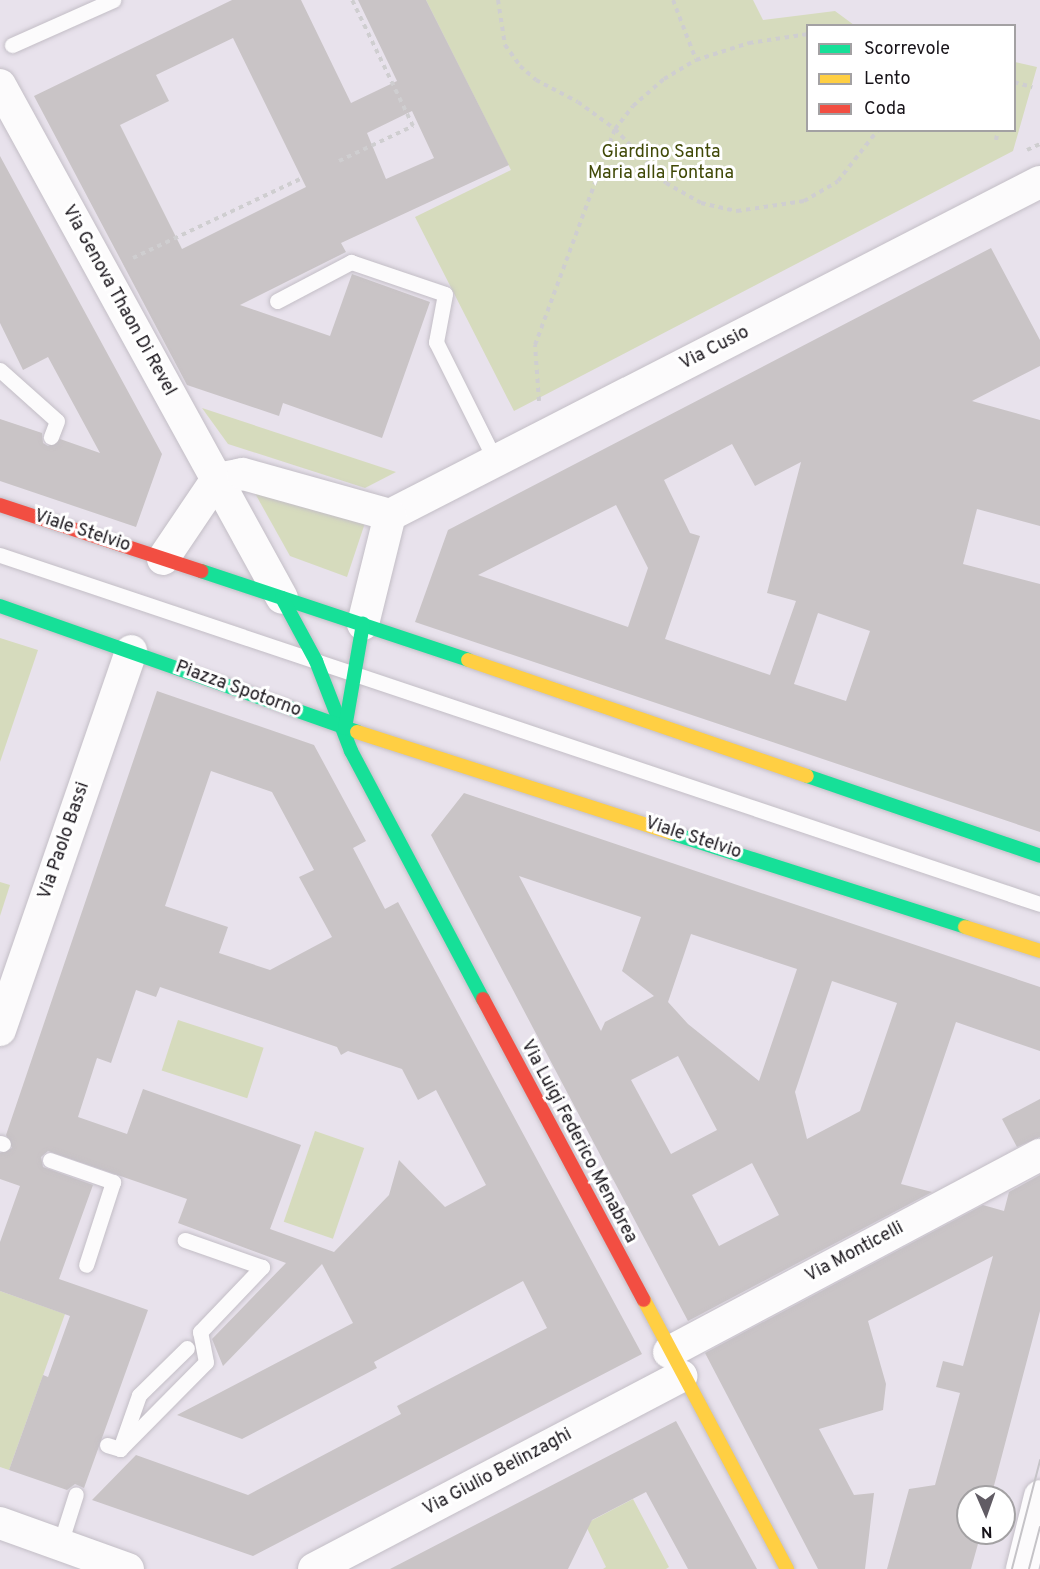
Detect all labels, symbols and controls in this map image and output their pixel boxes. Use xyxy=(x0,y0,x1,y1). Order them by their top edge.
legend xyxy=(806,24,1016,132)
text: Scorrevole xyxy=(864,38,950,61)
text: Lento xyxy=(864,68,910,91)
text: Coda xyxy=(864,98,906,121)
park label: Giardino Santa Maria alla Fontana xyxy=(588,143,734,186)
street label: Via Genova Thaon Di Revel xyxy=(56,202,180,400)
street label: Via Cusio xyxy=(677,322,753,376)
street label: Viale Stelvio xyxy=(31,506,133,558)
street label: Piazza Spotorno xyxy=(172,657,304,723)
street label: Via Paolo Bassi xyxy=(35,779,95,903)
street label: Viale Stelvio xyxy=(642,813,744,865)
street label: Via Luigi Federico Menabrea xyxy=(515,1037,641,1247)
street label: Via Monticelli xyxy=(802,1218,908,1288)
street label: Via Giulio Belinzaghi xyxy=(420,1425,576,1521)
north arrow xyxy=(956,1485,1016,1545)
text: N xyxy=(980,1521,993,1541)

